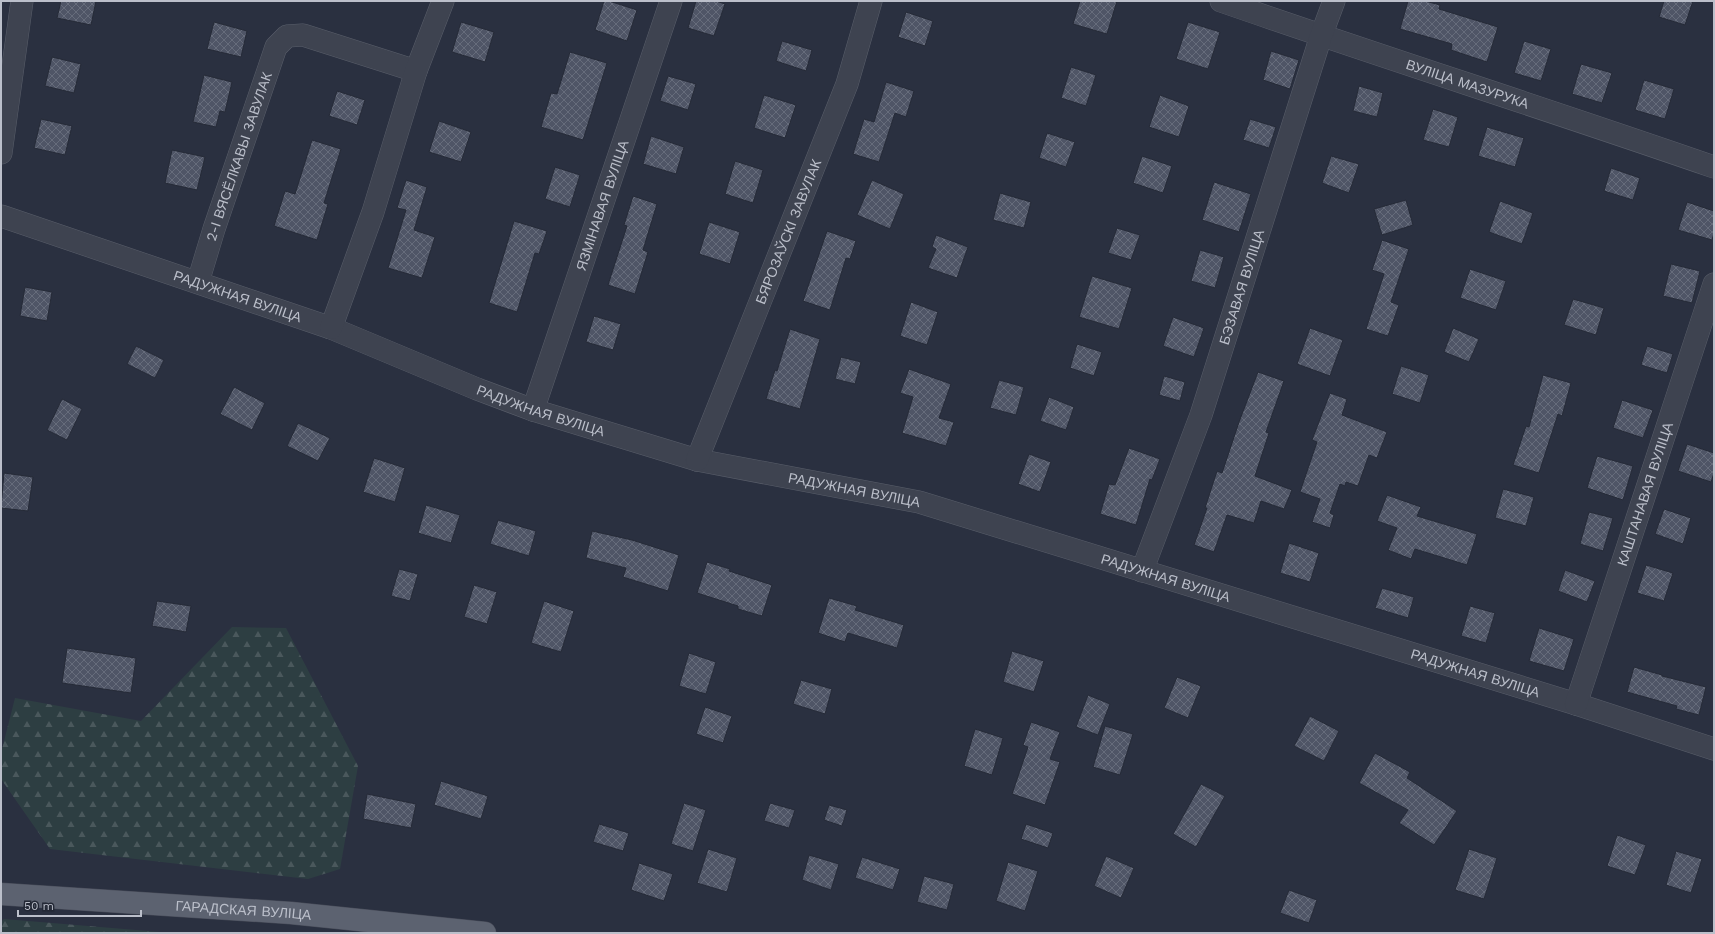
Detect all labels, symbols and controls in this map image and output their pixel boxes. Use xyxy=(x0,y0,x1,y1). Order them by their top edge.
street label: ВУЛІЦА МАЗУРУКА xyxy=(1404,56,1531,112)
street label: 2-І ВЯСЁЛКАВЫ ЗАВУЛАК xyxy=(203,69,275,243)
street label: ЯЗМІНАВАЯ ВУЛІЦА xyxy=(573,137,632,273)
street label: БЯРОЗАЎСКІ ЗАВУЛАК xyxy=(752,156,825,306)
street label: БЭЗАВАЯ ВУЛІЦА xyxy=(1216,227,1267,347)
street label: РАДУЖНАЯ ВУЛІЦА xyxy=(172,267,304,326)
street label: РАДУЖНАЯ ВУЛІЦА xyxy=(474,382,607,440)
street label: КАШТАНАВАЯ ВУЛІЦА xyxy=(1614,419,1676,568)
street label: РАДУЖНАЯ ВУЛІЦА xyxy=(787,469,922,510)
street label: РАДУЖНАЯ ВУЛІЦА xyxy=(1099,550,1233,605)
street label: РАДУЖНАЯ ВУЛІЦА xyxy=(1409,646,1542,701)
scale bar xyxy=(18,892,141,918)
street label: ГАРАДСКАЯ ВУЛІЦА xyxy=(175,897,313,923)
text: 50 m xyxy=(24,899,54,913)

